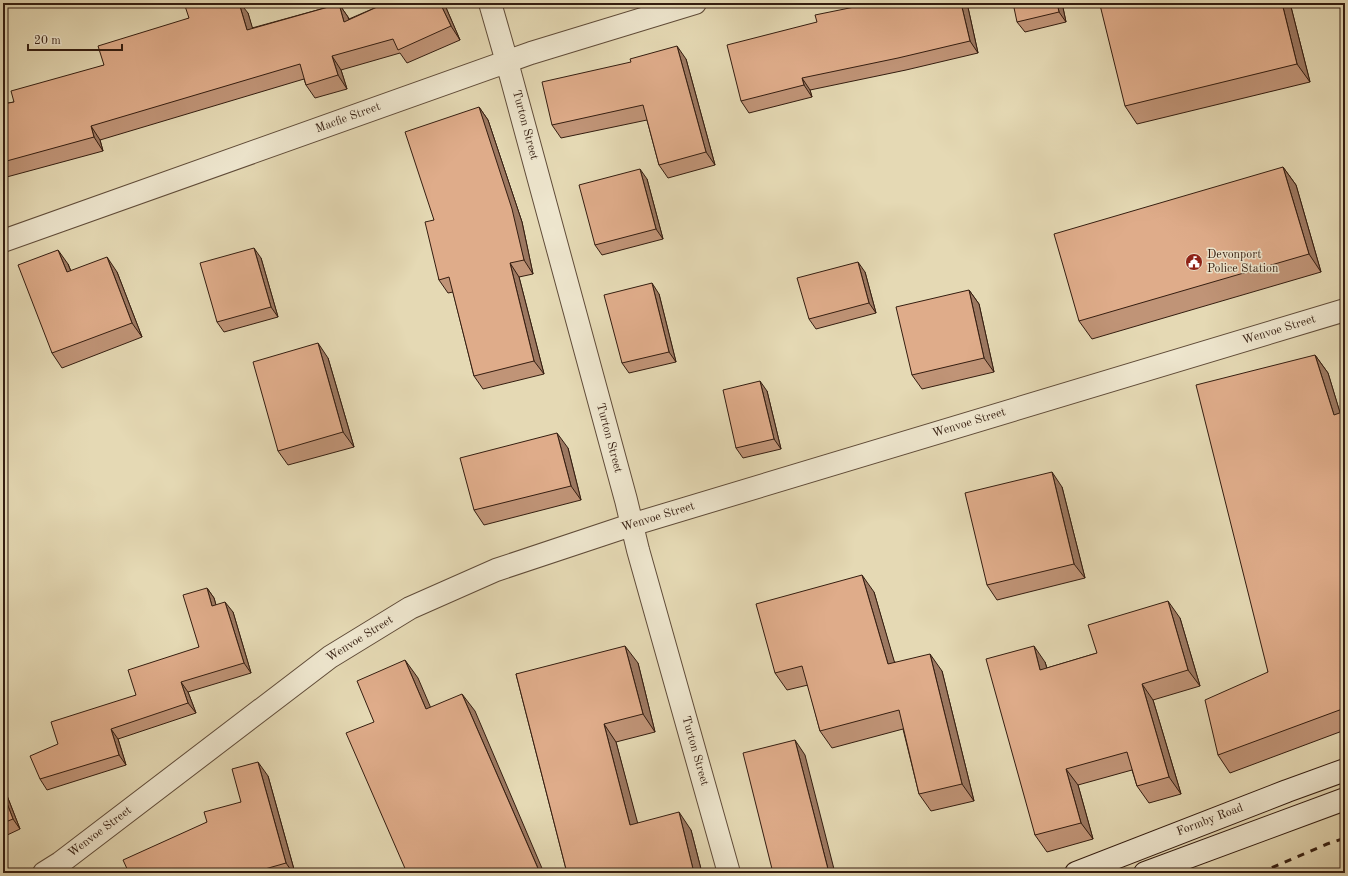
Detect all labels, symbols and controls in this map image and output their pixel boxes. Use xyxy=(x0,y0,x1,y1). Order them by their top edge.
scale bar xyxy=(28,26,122,52)
text: 20 m xyxy=(34,35,61,47)
street label: Turton Street xyxy=(510,89,540,161)
street label: Macfie Street xyxy=(314,101,382,135)
place label: Devonport Police Station xyxy=(1207,249,1279,275)
public building icon: Devonport Police Station xyxy=(1184,252,1204,272)
street label: Wenvoe Street xyxy=(1241,313,1317,347)
street label: Turton Street xyxy=(594,402,624,474)
street label: Wenvoe Street xyxy=(931,406,1007,440)
street label: Wenvoe Street xyxy=(620,500,696,534)
street label: Wenvoe Street xyxy=(325,614,395,664)
street label: Turton Street xyxy=(679,715,711,787)
street label: Formby Road xyxy=(1175,802,1245,838)
street label: Wenvoe Street xyxy=(66,804,134,860)

